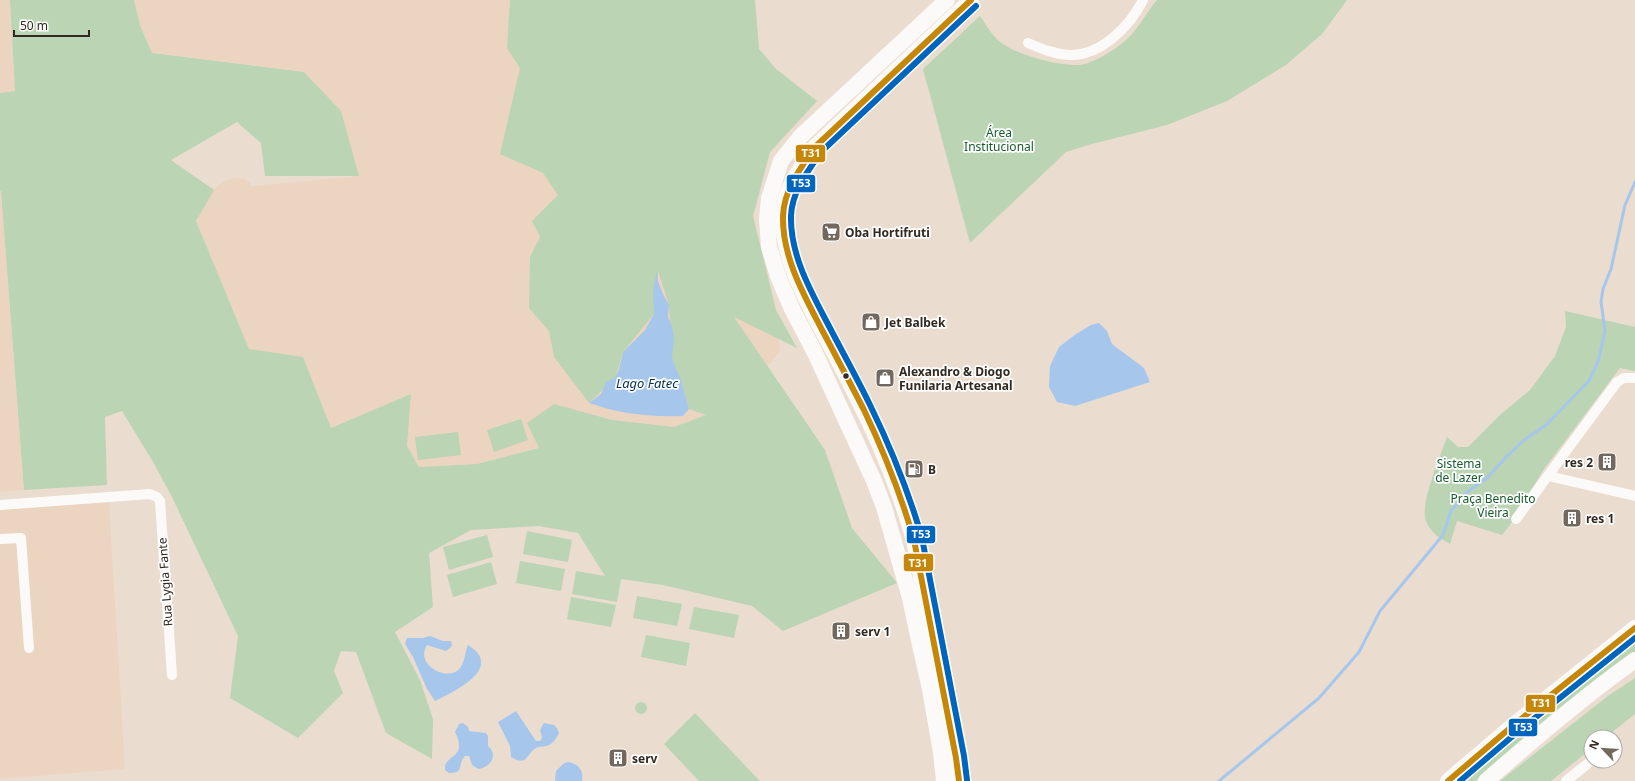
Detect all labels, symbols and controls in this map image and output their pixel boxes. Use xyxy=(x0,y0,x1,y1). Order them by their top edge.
scale bar xyxy=(14,12,89,38)
text: 50 m xyxy=(20,17,48,34)
park label: Área Institucional xyxy=(964,124,1034,155)
line badge: T31 xyxy=(795,144,826,163)
text: T31 xyxy=(802,145,820,160)
line badge: T53 xyxy=(786,174,816,193)
text: T53 xyxy=(792,175,810,190)
supermarket icon: Oba Hortifruti xyxy=(820,221,842,243)
place label: Oba Hortifruti xyxy=(845,224,930,241)
shop icon: Jet Balbek xyxy=(860,311,882,333)
place label: Jet Balbek xyxy=(884,314,946,331)
place label: Alexandro & Diogo Funilaria Artesanal xyxy=(899,363,1013,394)
shop icon: Alexandro & Diogo Funilaria Artesanal xyxy=(874,367,896,389)
unlabelled marker xyxy=(841,371,851,381)
water label: Lago Fatec xyxy=(616,374,678,392)
building icon: res 2 xyxy=(1596,451,1618,473)
place label: res 2 xyxy=(1565,454,1593,471)
park label: Sistema de Lazer xyxy=(1435,455,1483,486)
fuel station icon: B xyxy=(903,458,925,480)
place label: B xyxy=(928,461,936,478)
park label: Praça Benedito Vieira xyxy=(1450,490,1536,521)
building icon: res 1 xyxy=(1561,507,1583,529)
place label: res 1 xyxy=(1586,510,1614,527)
line badge: T53 xyxy=(906,525,936,544)
text: T53 xyxy=(912,526,930,541)
street label: Rua Lygia Fante xyxy=(153,537,177,627)
line badge: T31 xyxy=(903,553,934,572)
text: T31 xyxy=(909,555,927,570)
building icon: serv 1 xyxy=(830,620,852,642)
place label: serv 1 xyxy=(855,623,890,640)
line badge: T31 xyxy=(1525,694,1556,713)
text: T31 xyxy=(1532,695,1550,710)
line badge: T53 xyxy=(1508,718,1538,737)
text: T53 xyxy=(1514,719,1532,734)
north arrow xyxy=(1583,729,1623,769)
text: N xyxy=(1585,737,1602,752)
building icon: serv xyxy=(607,747,629,769)
place label: serv xyxy=(632,750,658,767)

